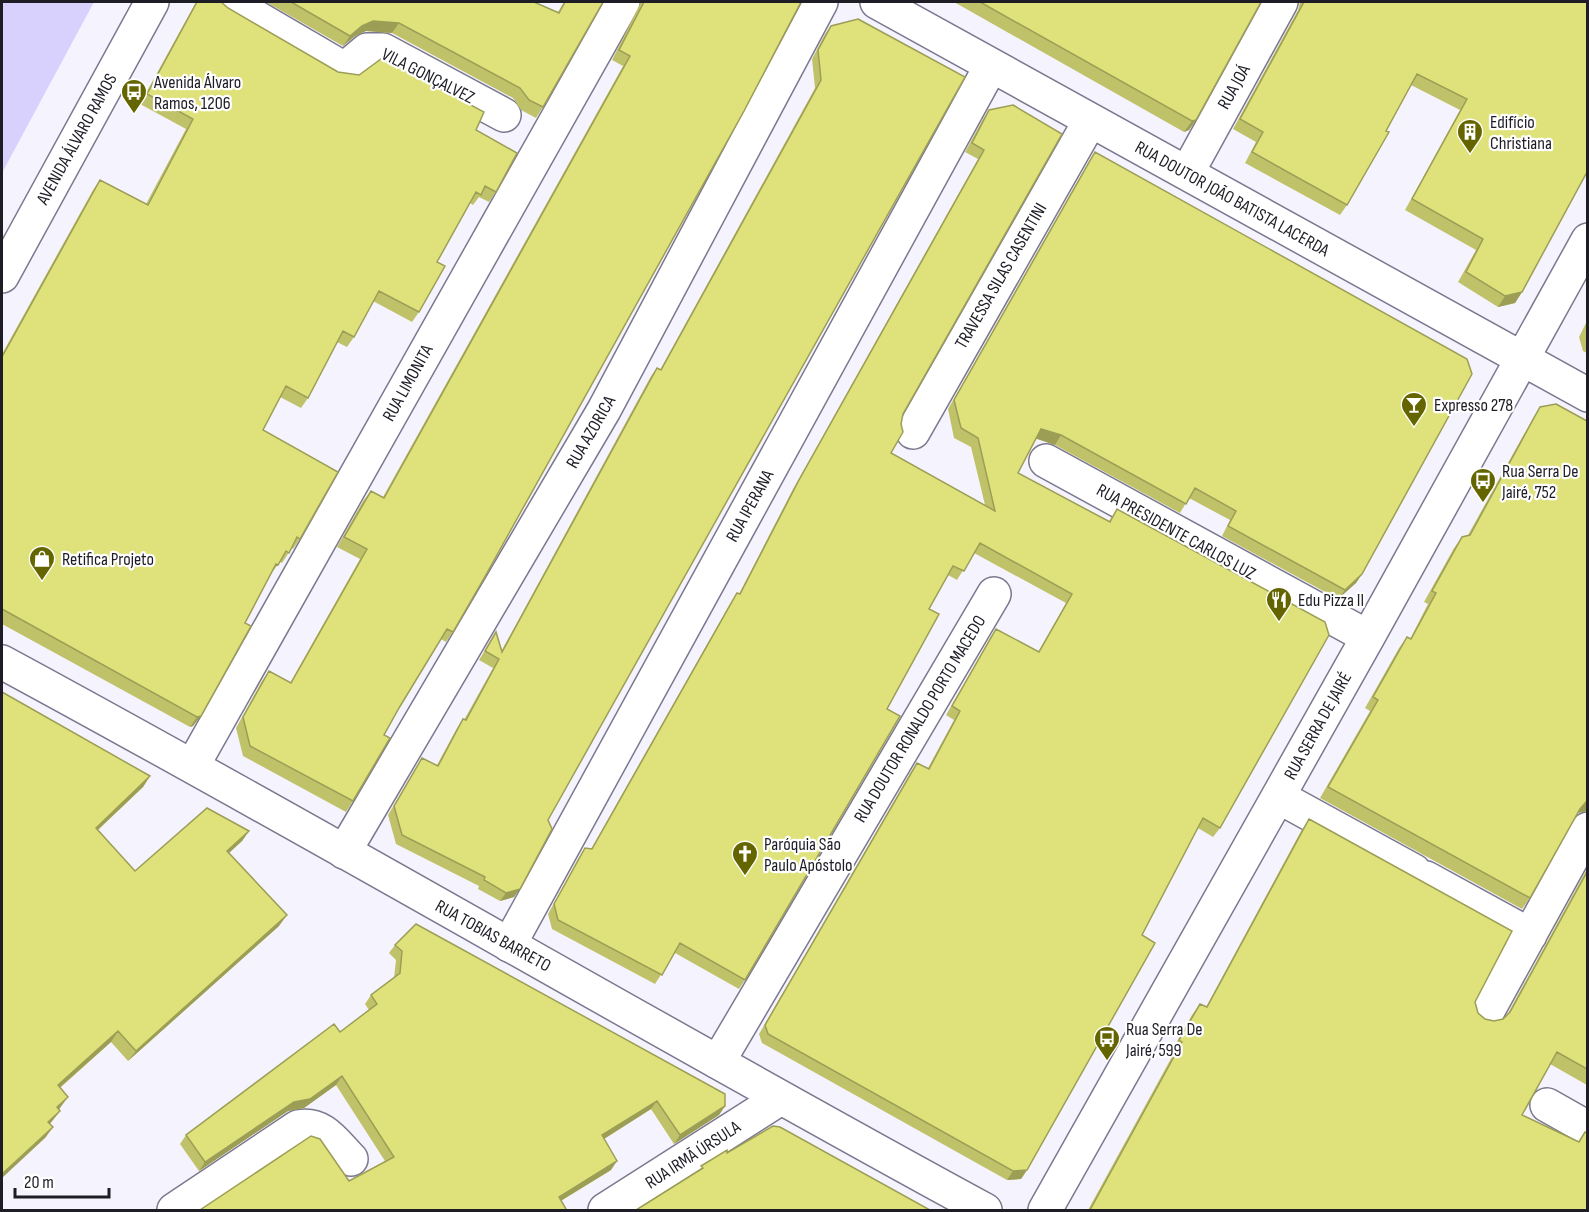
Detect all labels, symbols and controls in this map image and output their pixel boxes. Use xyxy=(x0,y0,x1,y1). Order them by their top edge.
street label: VILA GONÇALVEZ xyxy=(378,44,478,109)
street label: RUA JOÁ xyxy=(1213,61,1255,113)
street label: AVENIDA ÁLVARO RAMOS xyxy=(32,70,122,209)
place label: Avenida Álvaro Ramos, 1206 xyxy=(153,72,241,114)
bus stop icon: Avenida Álvaro Ramos, 1206 xyxy=(119,77,149,115)
place label: Edifício Christiana xyxy=(1490,112,1552,154)
building icon: Edifício Christiana xyxy=(1455,117,1485,155)
street label: RUA DOUTOR JOÃO BATISTA LACERDA xyxy=(1131,137,1333,261)
street label: TRAVESSA SILAS CASENTINI xyxy=(951,199,1051,353)
street label: RUA LIMONITA xyxy=(378,341,438,425)
bar icon: Expresso 278 xyxy=(1399,390,1429,428)
street label: RUA AZORICA xyxy=(562,392,620,472)
place label: Expresso 278 xyxy=(1434,395,1513,416)
place label: Rua Serra De Jairé, 752 xyxy=(1501,461,1579,503)
street label: RUA IPERANA xyxy=(722,466,778,546)
bus stop icon: Rua Serra De Jairé, 752 xyxy=(1468,466,1498,504)
street label: RUA PRESIDENTE CARLOS LUZ xyxy=(1093,480,1260,585)
shop icon: Retifica Projeto xyxy=(27,544,57,582)
place label: Retifica Projeto xyxy=(62,549,154,570)
restaurant icon: Edu Pizza II xyxy=(1264,585,1294,623)
place label: Edu Pizza II xyxy=(1298,590,1364,611)
street label: RUA DOUTOR RONALDO PORTO MACEDO xyxy=(850,612,990,826)
street label: RUA SERRA DE JAIRÉ xyxy=(1280,669,1356,783)
place label: Paróquia São Paulo Apóstolo xyxy=(764,834,853,876)
church icon: Paróquia São Paulo Apóstolo xyxy=(730,839,760,877)
street label: RUA TOBIAS BARRETO xyxy=(432,896,554,976)
place label: Rua Serra De Jairé, 599 xyxy=(1125,1019,1203,1061)
bus stop icon: Rua Serra De Jairé, 599 xyxy=(1092,1024,1122,1062)
street label: RUA IRMÃ ÚRSULA xyxy=(642,1116,745,1194)
scale bar xyxy=(15,1161,110,1199)
text: 20 m xyxy=(24,1172,54,1193)

